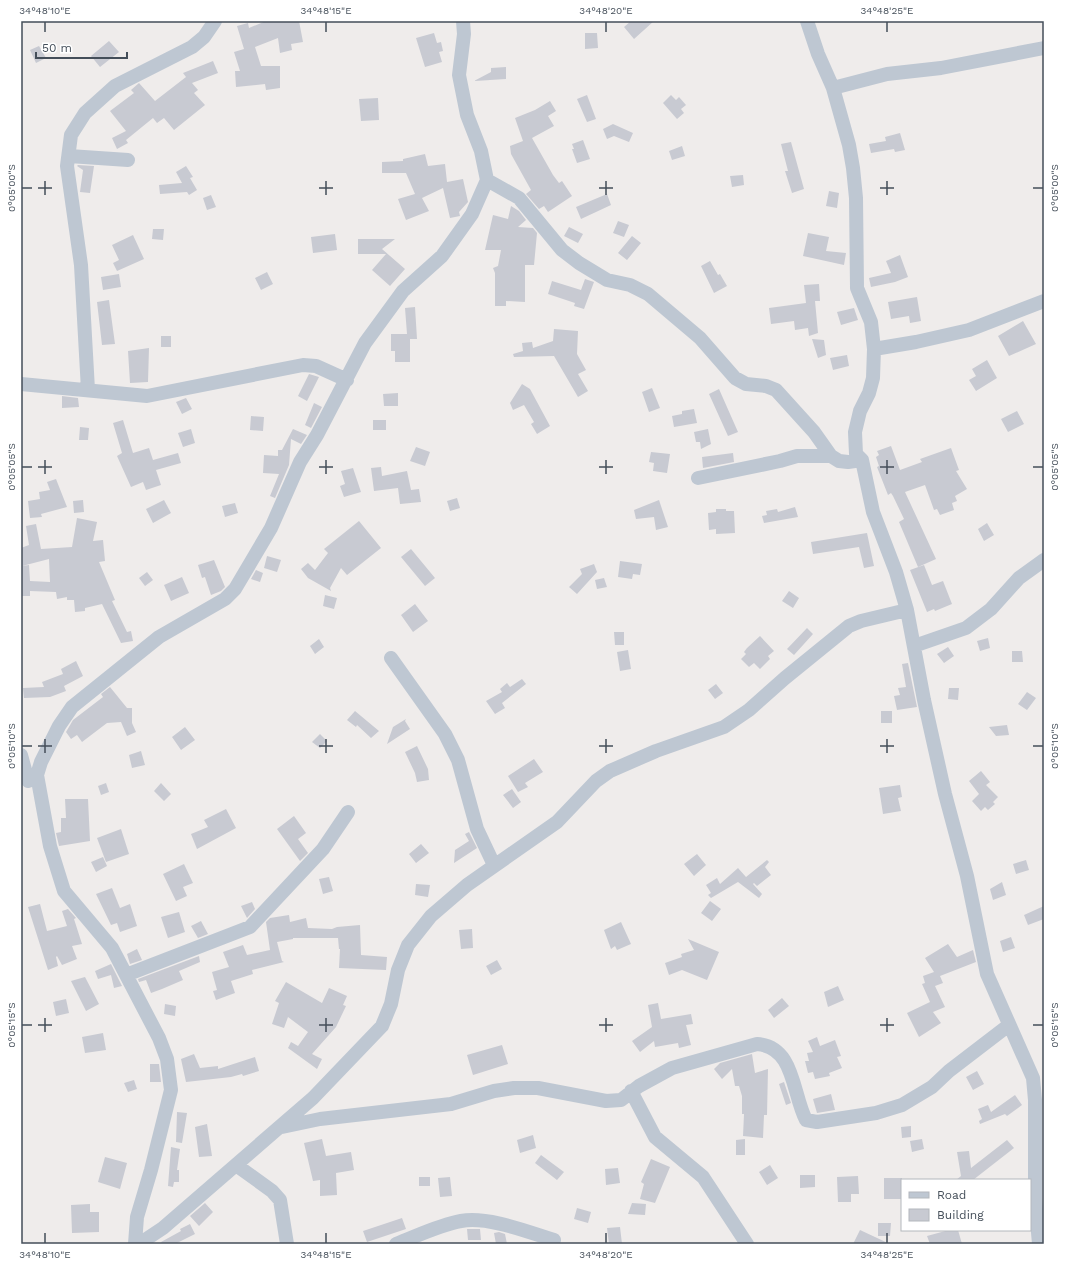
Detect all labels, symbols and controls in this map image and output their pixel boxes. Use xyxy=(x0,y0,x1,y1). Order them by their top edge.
text: 34°48'10"E xyxy=(19,5,71,16)
text: 34°48'15"E xyxy=(300,5,352,16)
text: 34°48'20"E xyxy=(579,5,633,16)
text: 34°48'25"E xyxy=(861,5,913,16)
scale bar xyxy=(36,34,127,60)
text: 50 m xyxy=(42,41,72,55)
text: 0°05'00"S xyxy=(6,164,17,212)
text: 0°05'00"S xyxy=(1049,164,1060,212)
text: 0°05'05"S xyxy=(6,443,17,491)
text: 0°05'05"S xyxy=(1049,443,1060,491)
text: 0°05'10"S xyxy=(6,723,17,769)
text: 0°05'10"S xyxy=(1049,723,1060,769)
text: 0°05'15"S xyxy=(6,1002,17,1048)
text: 0°05'15"S xyxy=(1049,1002,1060,1048)
legend xyxy=(901,1179,1031,1231)
text: Road xyxy=(937,1188,966,1202)
text: Building xyxy=(937,1208,984,1222)
text: 34°48'10"E xyxy=(19,1249,71,1260)
text: 34°48'15"E xyxy=(300,1249,352,1260)
text: 34°48'20"E xyxy=(579,1249,633,1260)
text: 34°48'25"E xyxy=(861,1249,913,1260)

